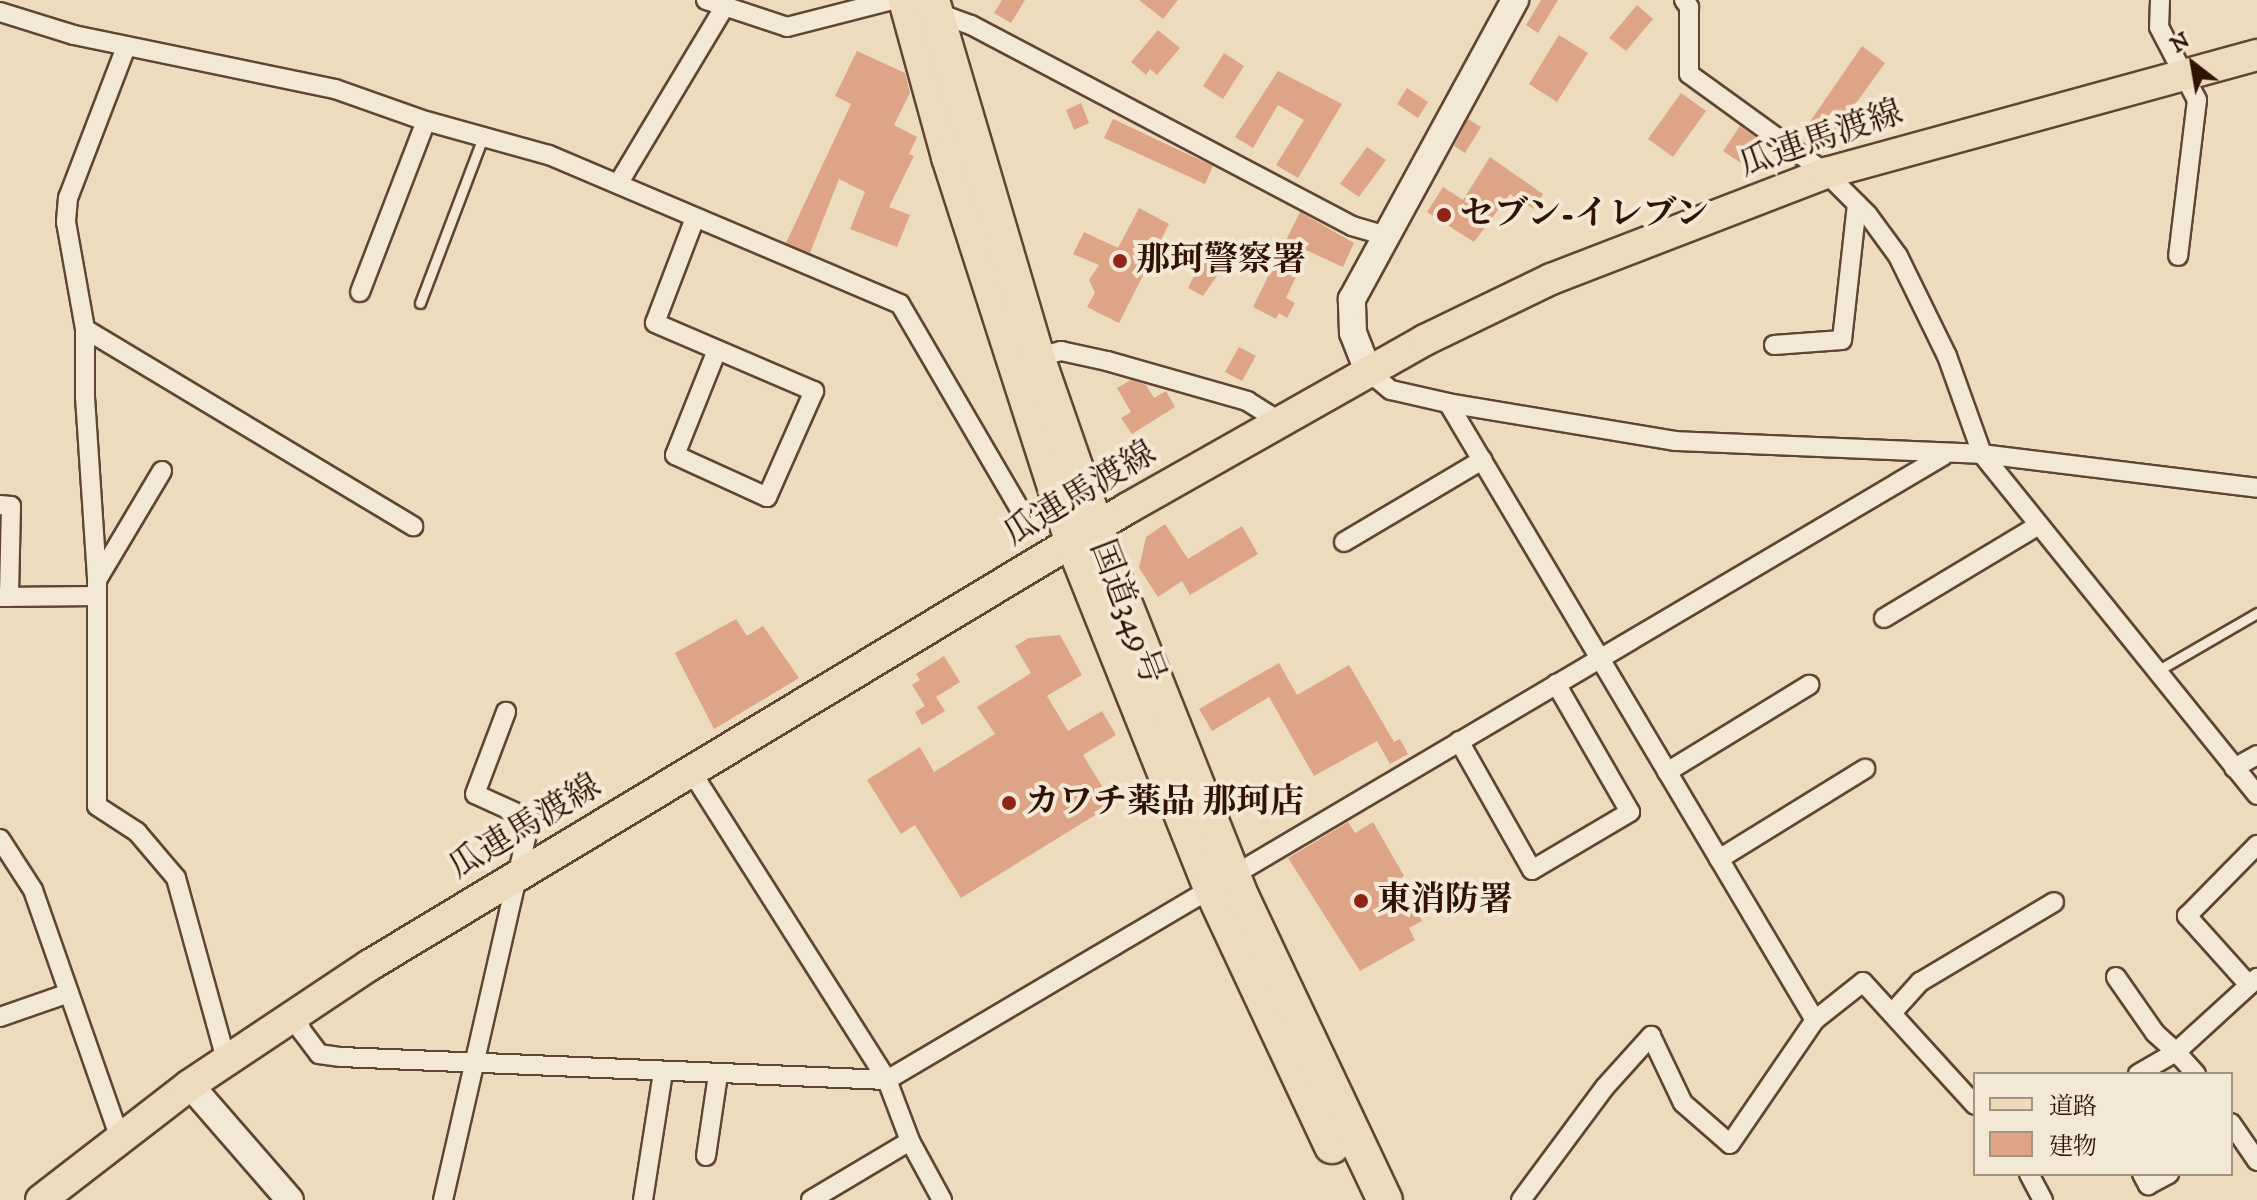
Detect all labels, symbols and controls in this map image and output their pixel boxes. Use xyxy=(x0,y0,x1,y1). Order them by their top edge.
north arrow xyxy=(2153,24,2233,104)
text: N xyxy=(2166,27,2195,59)
street label: 瓜連馬渡線 xyxy=(1734,92,1908,186)
place label: セブン-イレブン xyxy=(1460,195,1712,235)
marker: セブン-イレブン xyxy=(1435,206,1453,224)
place label: 那珂警察署 xyxy=(1136,241,1306,281)
marker: 那珂警察署 xyxy=(1111,252,1129,270)
street label: 瓜連馬渡線 xyxy=(997,433,1163,555)
street label: 国道349号 xyxy=(1081,534,1173,690)
street label: 瓜連馬渡線 xyxy=(442,766,608,888)
place label: カワチ薬品 那珂店 xyxy=(1025,783,1304,823)
marker: カワチ薬品 那珂店 xyxy=(1000,794,1018,812)
place label: 東消防署 xyxy=(1377,881,1513,921)
marker: 東消防署 xyxy=(1352,892,1370,910)
legend xyxy=(1973,1072,2233,1176)
text: 道路 xyxy=(2049,1092,2097,1122)
text: 建物 xyxy=(2049,1132,2097,1162)

